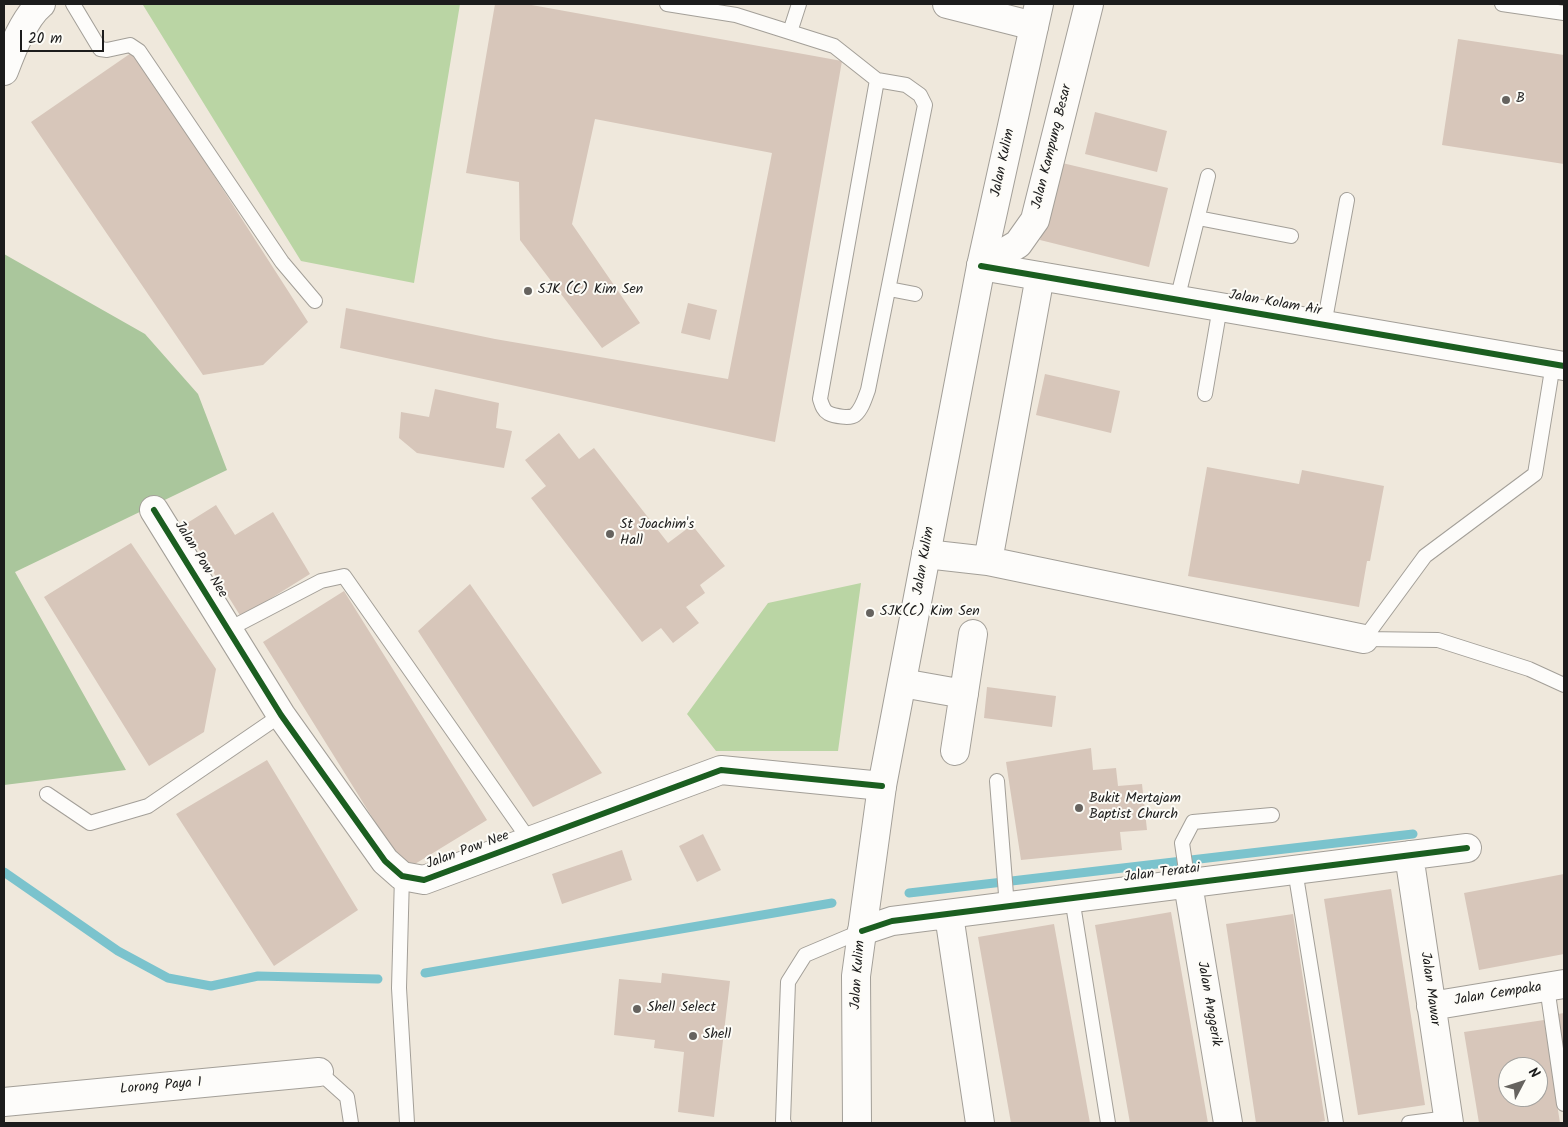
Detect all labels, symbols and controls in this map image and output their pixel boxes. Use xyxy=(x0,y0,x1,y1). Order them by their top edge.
scale bar xyxy=(22,20,106,52)
text: 20 m xyxy=(28,27,62,51)
street label: Jalan Kampung Besar xyxy=(1029,83,1077,211)
place label: B xyxy=(1516,92,1525,108)
marker: B xyxy=(1500,94,1512,106)
street label: Jalan Kulim xyxy=(989,127,1019,199)
place label: SJK (C) Kim Sen xyxy=(538,283,643,299)
marker: SJK (C) Kim Sen xyxy=(522,285,534,297)
street label: Jalan Kolam Air xyxy=(1227,288,1323,320)
place label: St Joachim's Hall xyxy=(620,518,694,550)
street label: Jalan Pow Nee xyxy=(170,519,230,601)
street label: Jalan Kulim xyxy=(911,526,939,596)
marker: St Joachim's Hall xyxy=(604,528,616,540)
place label: SJK(C) Kim Sen xyxy=(880,605,980,621)
marker: SJK(C) Kim Sen xyxy=(864,607,876,619)
place label: Bukit Mertajam Baptist Church xyxy=(1089,792,1181,824)
marker: Bukit Mertajam Baptist Church xyxy=(1073,802,1085,814)
street label: Jalan Pow Nee xyxy=(424,828,512,874)
street label: Jalan Teratai xyxy=(1123,861,1201,887)
street label: Jalan Kulim xyxy=(848,940,870,1010)
street label: Jalan Mawar xyxy=(1416,951,1442,1027)
street label: Jalan Anggerik xyxy=(1192,960,1224,1048)
street label: Jalan Cempaka xyxy=(1453,980,1543,1010)
place label: Shell Select xyxy=(647,1001,716,1017)
marker: Shell Select xyxy=(631,1003,643,1015)
place label: Shell xyxy=(703,1028,731,1044)
marker: Shell xyxy=(687,1030,699,1042)
north arrow xyxy=(1498,1057,1548,1107)
text: N xyxy=(1522,1063,1545,1083)
street label: Lorong Paya 1 xyxy=(119,1075,203,1099)

